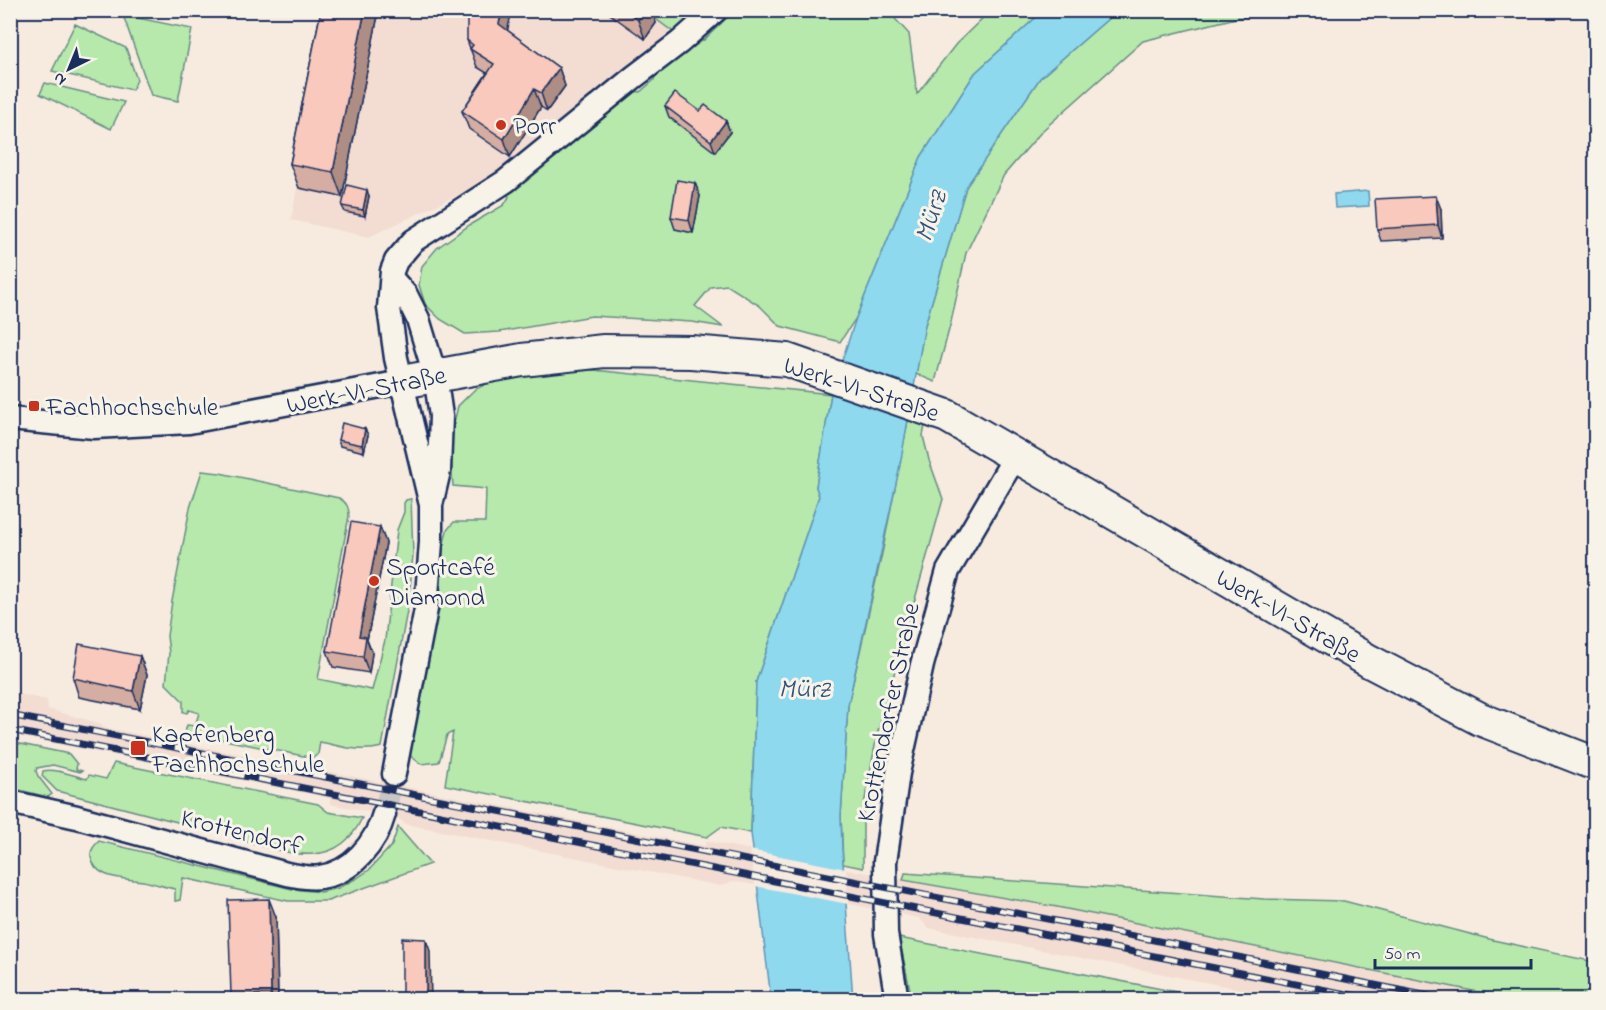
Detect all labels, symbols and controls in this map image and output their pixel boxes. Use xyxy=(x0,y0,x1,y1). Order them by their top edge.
north arrow xyxy=(39,39,99,99)
text: N xyxy=(48,66,72,91)
place label: Porr xyxy=(513,109,557,147)
marker: Porr xyxy=(494,118,508,132)
water label: Mürz xyxy=(906,185,959,247)
street label: Werk-VI-Straße xyxy=(778,348,944,434)
street label: Werk-VI-Straße xyxy=(284,358,450,426)
place label: Fachhochschule xyxy=(45,390,219,428)
marker: Fachhochschule xyxy=(27,399,41,413)
place label: Sportcafé Diamond xyxy=(385,550,495,618)
street label: Werk-VI-Straße xyxy=(1208,561,1367,675)
marker: Sportcafé Diamond xyxy=(367,574,381,588)
street label: Krottendorfer Straße xyxy=(848,599,932,826)
water label: Mürz xyxy=(778,671,831,710)
place label: Kapfenberg Fachhochschule xyxy=(151,717,325,785)
marker: Kapfenberg Fachhochschule xyxy=(129,739,147,757)
street label: Krottendorf xyxy=(176,800,307,868)
scale bar xyxy=(1375,932,1531,970)
text: 50 m xyxy=(1384,942,1421,968)

